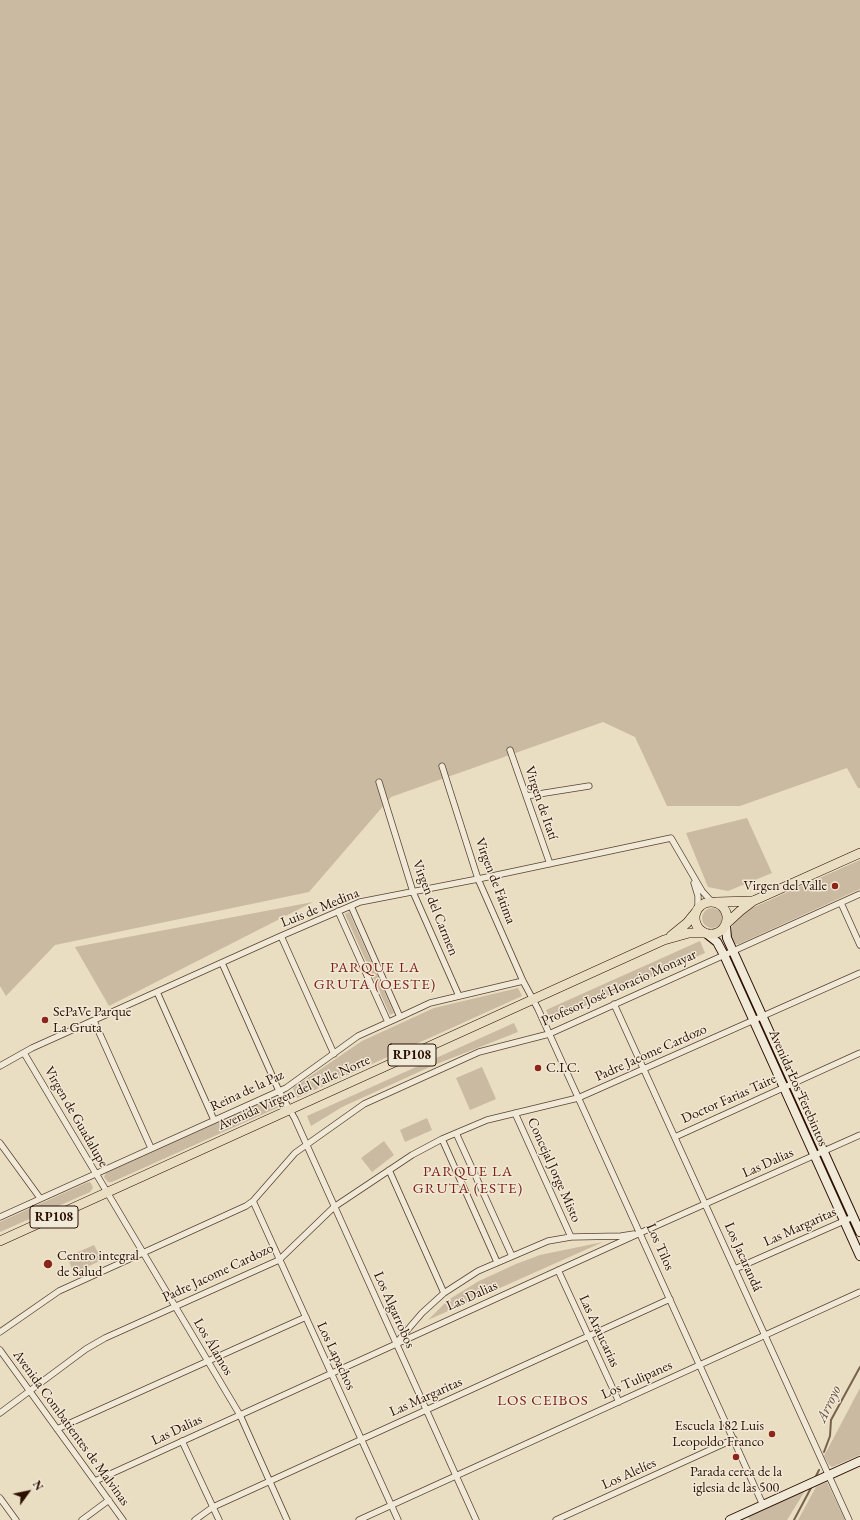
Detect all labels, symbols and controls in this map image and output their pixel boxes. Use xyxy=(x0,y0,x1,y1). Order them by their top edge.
street label: Virgen de Itatí xyxy=(521,764,561,842)
street label: Virgen de Fátima xyxy=(471,836,519,926)
street label: Virgen del Carmen xyxy=(408,858,462,958)
place label: Virgen del Valle xyxy=(744,878,827,894)
marker: Virgen del Valle xyxy=(830,881,840,891)
street label: Luis de Medina xyxy=(278,885,362,931)
street label: Profesor José Horacio Monayar xyxy=(539,946,699,1030)
district label: PARQUE LA GRUTA (OESTE) xyxy=(314,959,436,994)
place label: SePaVe Parque La Gruta xyxy=(53,1004,131,1036)
marker: SePaVe Parque La Gruta xyxy=(40,1015,50,1025)
street label: Padre Jacome Cardozo xyxy=(592,1021,710,1085)
street label: Avenida Los Terebintos xyxy=(765,1027,831,1149)
road number: RP108 xyxy=(388,1044,436,1066)
street label: Avenida Virgen del Valle Norte xyxy=(215,1052,373,1134)
place label: C.I.C. xyxy=(546,1060,580,1076)
marker: C.I.C. xyxy=(533,1063,543,1073)
street label: Virgen de Guadalupe xyxy=(40,1064,112,1170)
street label: Reina de la Paz xyxy=(207,1067,287,1115)
street label: Doctor Farias Taire xyxy=(679,1071,779,1127)
street label: Concejal Jorge Misto xyxy=(523,1115,585,1225)
street label: Las Dalias xyxy=(740,1144,796,1182)
district label: PARQUE LA GRUTA (ESTE) xyxy=(413,1163,523,1198)
street label: Las Margaritas xyxy=(761,1203,839,1251)
road number: RP108 xyxy=(30,1206,78,1228)
street label: Los Jacarandá xyxy=(720,1220,766,1294)
street label: Los Tilos xyxy=(642,1221,678,1273)
street label: Padre Jacome Cardozo xyxy=(160,1240,276,1306)
place label: Centro integral de Salud xyxy=(57,1248,139,1280)
marker: Centro integral de Salud xyxy=(42,1258,54,1270)
street label: Los Algarrobos xyxy=(370,1269,418,1351)
street label: Las Dalias xyxy=(444,1277,500,1315)
street label: Las Araucarias xyxy=(575,1292,623,1370)
street label: Los Álamos xyxy=(189,1315,237,1379)
street label: Los Lapachos xyxy=(313,1319,359,1393)
street label: Avenida Combatientes de Malvinas xyxy=(9,1347,133,1509)
street label: Los Tulipanes xyxy=(599,1357,675,1403)
street label: Las Margaritas xyxy=(387,1373,465,1421)
water label: Arroyo xyxy=(813,1383,845,1425)
district label: LOS CEIBOS xyxy=(497,1392,589,1410)
street label: Las Dalias xyxy=(149,1411,205,1449)
place label: Escuela 182 Luis Leopoldo Franco xyxy=(672,1418,764,1450)
marker: Escuela 182 Luis Leopoldo Franco xyxy=(767,1429,777,1439)
marker: Parada cerca de la iglesia de las 500 xyxy=(731,1452,741,1462)
street label: Los Alelíes xyxy=(599,1455,659,1493)
place label: Parada cerca de la iglesia de las 500 xyxy=(690,1464,782,1496)
north arrow xyxy=(8,1472,48,1512)
text: N xyxy=(30,1478,46,1493)

